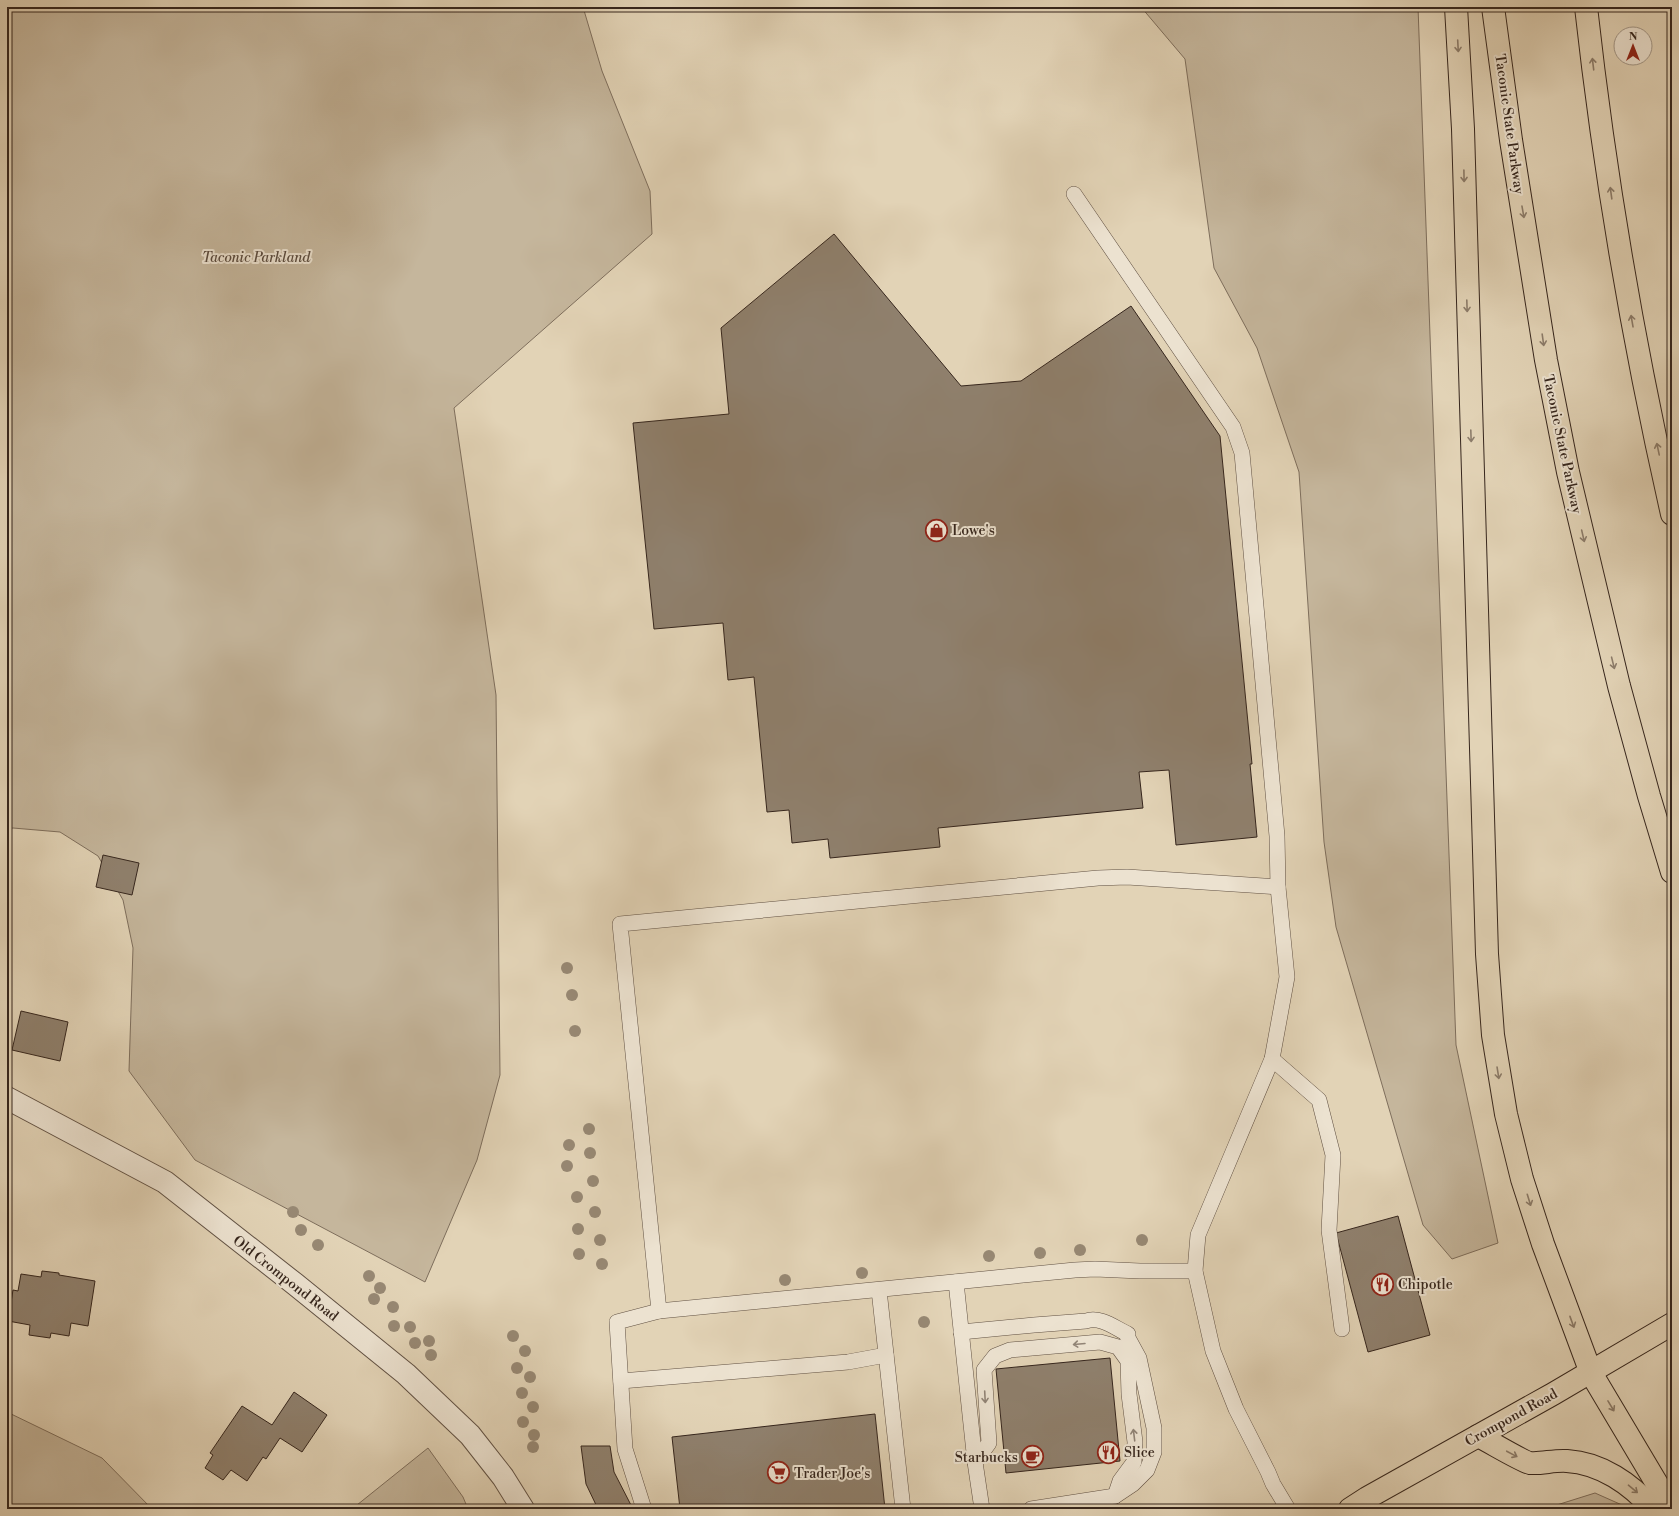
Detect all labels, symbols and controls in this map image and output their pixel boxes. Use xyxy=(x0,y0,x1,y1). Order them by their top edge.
north arrow xyxy=(1613,26,1653,66)
text: N xyxy=(1629,30,1638,44)
one-way arrow xyxy=(1454,39,1462,52)
street label: Taconic State Parkway xyxy=(1490,53,1528,196)
one-way arrow xyxy=(1589,58,1597,71)
one-way arrow xyxy=(1460,169,1467,182)
one-way arrow xyxy=(1607,187,1615,200)
one-way arrow xyxy=(1519,205,1527,218)
park label: Taconic Parkland xyxy=(202,249,311,267)
one-way arrow xyxy=(1463,299,1470,312)
one-way arrow xyxy=(1628,315,1636,328)
one-way arrow xyxy=(1539,333,1547,346)
street label: Taconic State Parkway xyxy=(1538,373,1586,516)
one-way arrow xyxy=(1467,429,1475,442)
one-way arrow xyxy=(1653,443,1661,456)
shop icon: Lowe's xyxy=(923,517,949,543)
place label: Lowe's xyxy=(952,522,995,540)
one-way arrow xyxy=(1579,529,1587,542)
one-way arrow xyxy=(1610,656,1618,669)
one-way arrow xyxy=(1494,1067,1502,1080)
one-way arrow xyxy=(1526,1193,1533,1206)
street label: Old Crompond Road xyxy=(229,1232,342,1326)
restaurant icon: Chipotle xyxy=(1370,1271,1396,1297)
place label: Chipotle xyxy=(1398,1276,1453,1294)
one-way arrow xyxy=(1568,1316,1576,1328)
one-way arrow xyxy=(1073,1341,1086,1348)
street label: Crompond Road xyxy=(1462,1385,1561,1451)
one-way arrow xyxy=(982,1390,989,1403)
one-way arrow xyxy=(1607,1400,1615,1412)
one-way arrow xyxy=(1131,1428,1138,1441)
restaurant icon: Slice xyxy=(1096,1439,1122,1465)
cafe icon: Starbucks xyxy=(1020,1444,1046,1470)
place label: Slice xyxy=(1124,1444,1155,1462)
place label: Starbucks xyxy=(955,1449,1018,1467)
one-way arrow xyxy=(1506,1451,1518,1459)
supermarket icon: Trader Joe's xyxy=(766,1460,792,1486)
place label: Trader Joe's xyxy=(794,1465,870,1483)
one-way arrow xyxy=(1628,1485,1638,1494)

